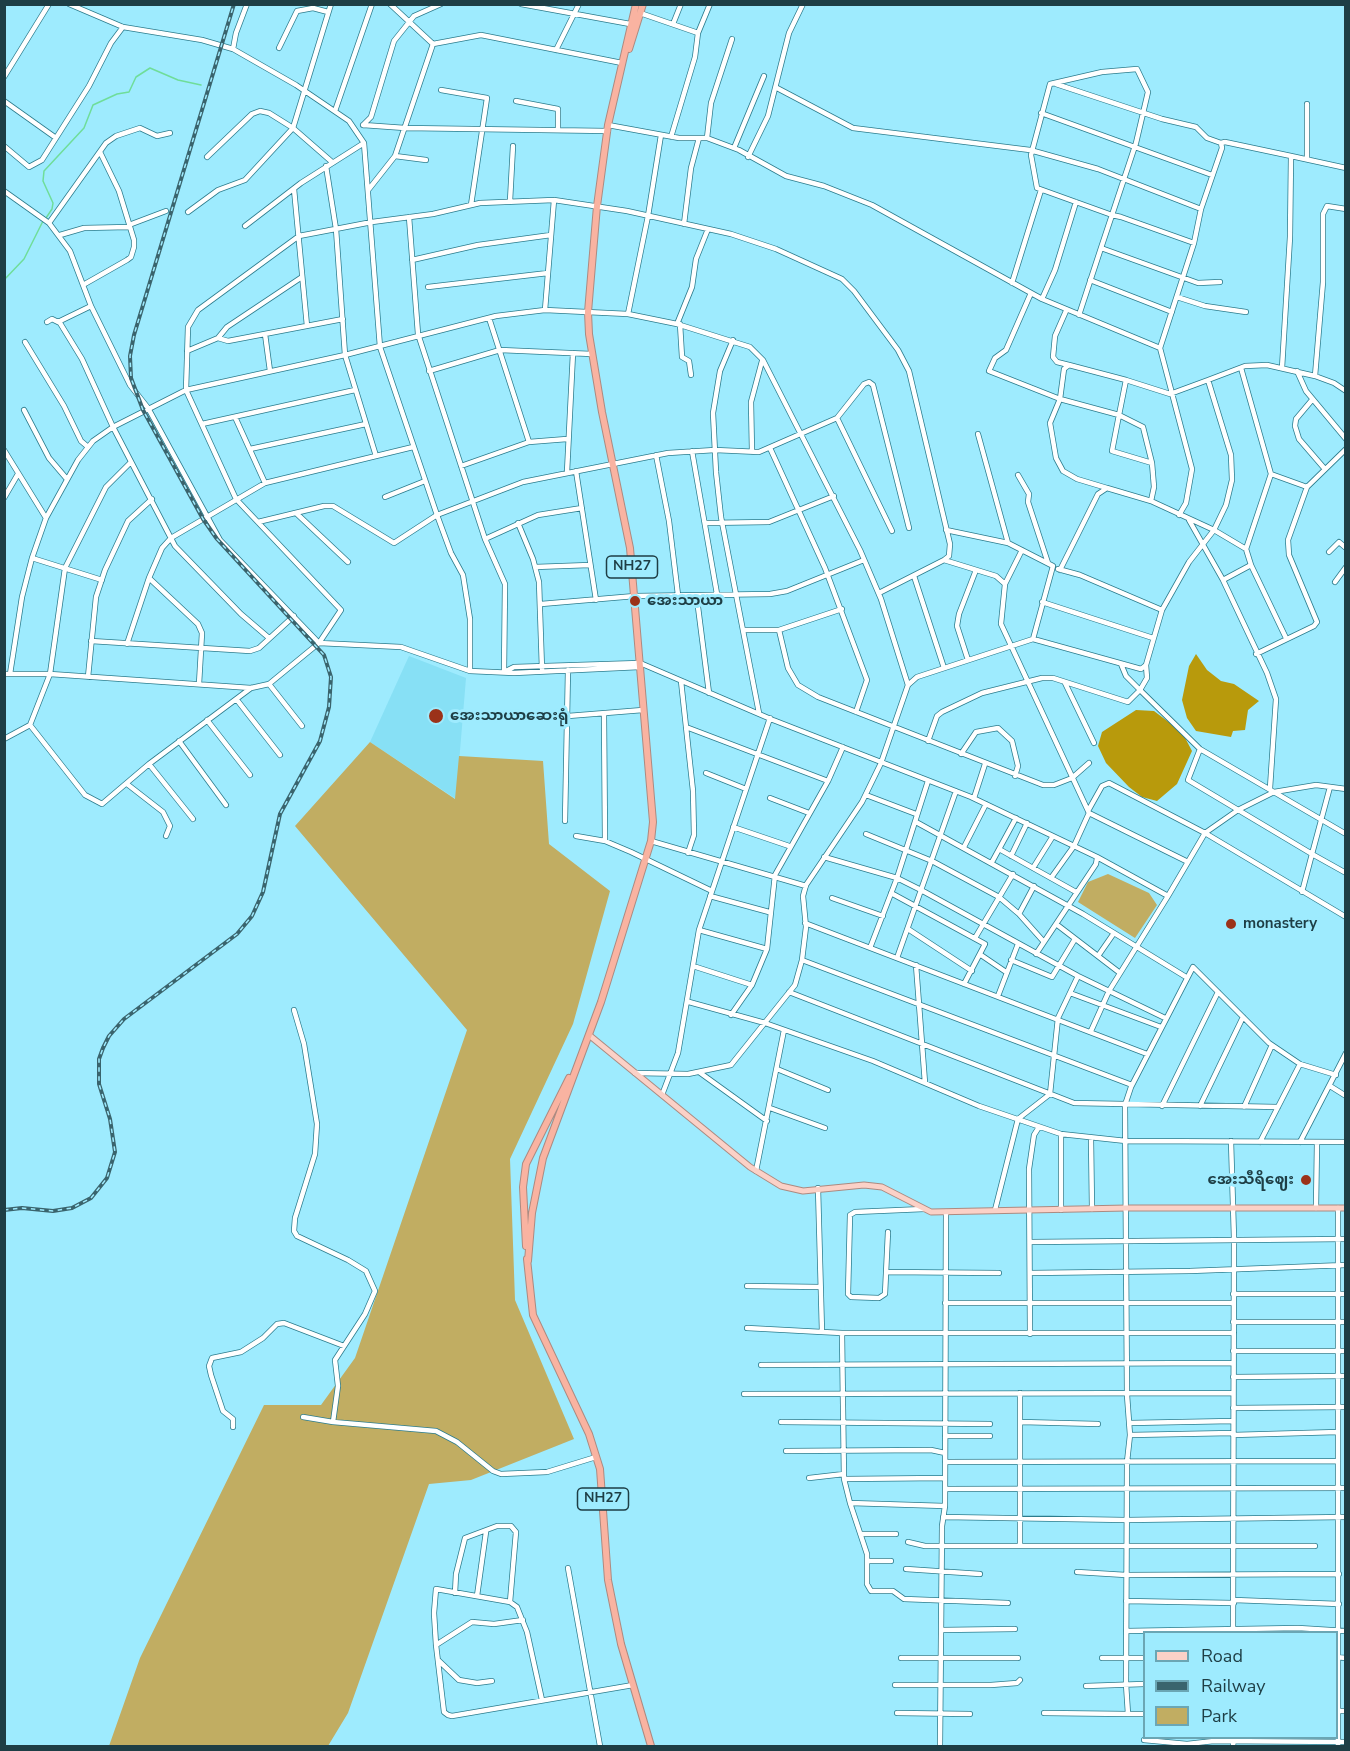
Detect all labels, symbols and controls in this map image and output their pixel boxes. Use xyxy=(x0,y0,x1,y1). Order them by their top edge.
road number: NH27 xyxy=(606,556,658,578)
place label: အေးသာယာ xyxy=(647,592,723,610)
marker: အေးသာယာ xyxy=(628,594,642,608)
marker: အေးသာယာဆေးရုံ xyxy=(427,707,445,725)
place label: အေးသာယာဆေးရုံ xyxy=(450,707,568,725)
place label: monastery xyxy=(1243,915,1317,933)
marker: monastery xyxy=(1224,917,1238,931)
place label: အေးသီရိဈေး xyxy=(1207,1171,1294,1189)
marker: အေးသီရိဈေး xyxy=(1299,1173,1313,1187)
road number: NH27 xyxy=(578,1488,628,1510)
legend xyxy=(1143,1631,1338,1739)
text: Road xyxy=(1201,1644,1243,1668)
text: Railway xyxy=(1201,1674,1266,1698)
text: Park xyxy=(1201,1704,1237,1728)

